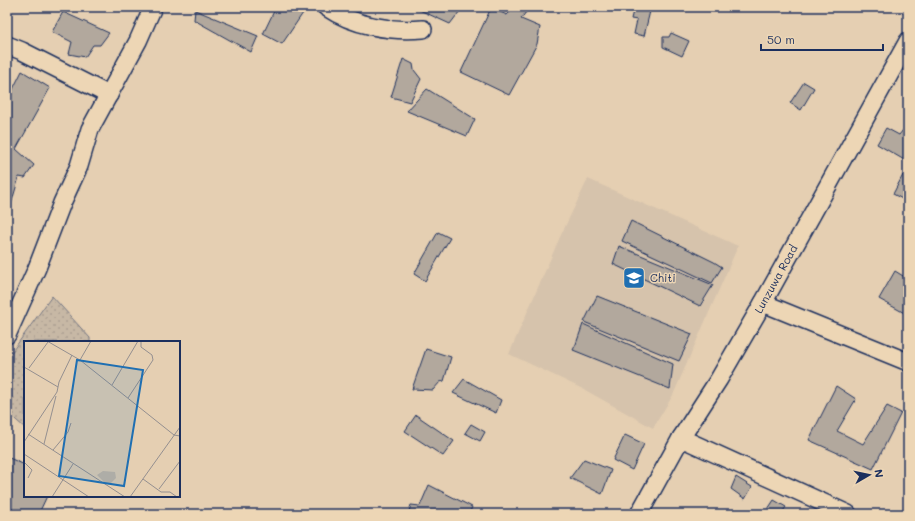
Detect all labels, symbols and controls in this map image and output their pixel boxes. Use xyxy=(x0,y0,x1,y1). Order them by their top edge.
scale bar xyxy=(761,26,883,52)
text: 50 m xyxy=(767,31,795,47)
street label: Lunzuwa Road xyxy=(750,242,801,316)
school or university icon: Chiti xyxy=(621,265,647,291)
place label: Chiti xyxy=(650,270,676,285)
inset map xyxy=(24,341,180,497)
north arrow xyxy=(849,455,889,495)
text: N xyxy=(871,468,887,479)

